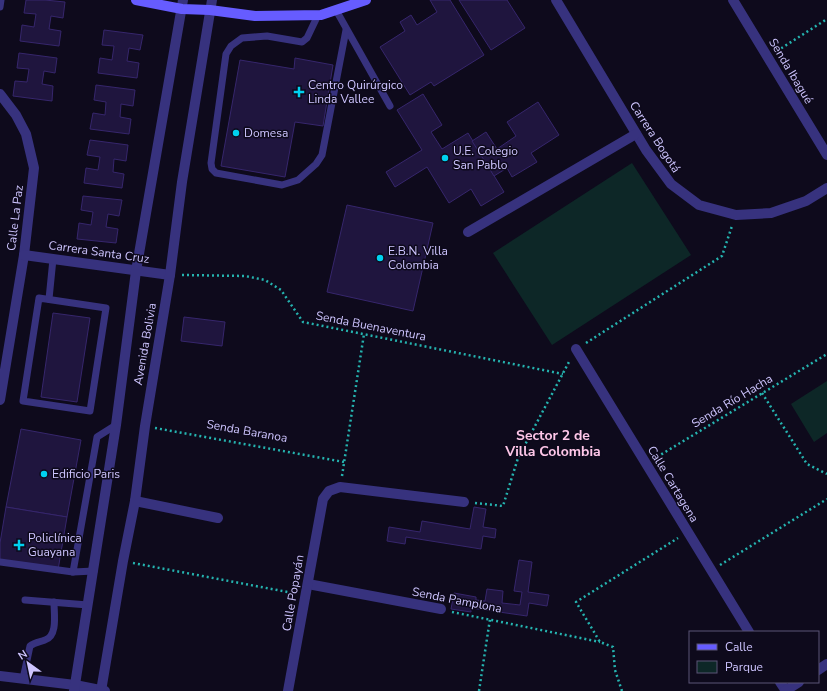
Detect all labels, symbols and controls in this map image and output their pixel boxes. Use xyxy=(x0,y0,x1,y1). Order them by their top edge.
street label: Senda Ibagué xyxy=(765,35,817,107)
place label: Centro Quirúrgico Linda Vallee xyxy=(308,77,403,107)
marker: Centro Quirúrgico Linda Vallee xyxy=(293,86,305,98)
street label: Carrera Bogotá xyxy=(626,98,684,176)
place label: Domesa xyxy=(244,125,288,141)
marker: Domesa xyxy=(231,128,241,138)
place label: U.E. Colegio San Pablo xyxy=(453,143,518,173)
marker: U.E. Colegio San Pablo xyxy=(440,153,450,163)
street label: Calle La Paz xyxy=(3,184,27,252)
street label: Carrera Santa Cruz xyxy=(48,237,151,267)
place label: E.B.N. Villa Colombia xyxy=(388,243,448,273)
marker: E.B.N. Villa Colombia xyxy=(375,253,385,263)
street label: Avenida Bolivia xyxy=(130,302,160,386)
street label: Senda Buenaventura xyxy=(314,307,428,345)
street label: Senda Río Hacha xyxy=(689,370,775,432)
street label: Senda Baranoa xyxy=(205,416,289,446)
district label: Sector 2 de Villa Colombia xyxy=(504,426,601,461)
street label: Calle Cartagena xyxy=(644,443,702,525)
place label: Edificio Paris xyxy=(52,466,120,482)
marker: Edificio Paris xyxy=(39,469,49,479)
place label: Policlínica Guayana xyxy=(28,530,82,560)
marker: Policlínica Guayana xyxy=(13,539,25,551)
street label: Calle Popayán xyxy=(278,554,308,632)
street label: Senda Pamplona xyxy=(411,583,503,617)
legend xyxy=(689,631,819,683)
text: Calle xyxy=(725,639,753,655)
north arrow xyxy=(8,643,48,683)
text: N xyxy=(15,647,30,664)
text: Parque xyxy=(725,659,763,675)

